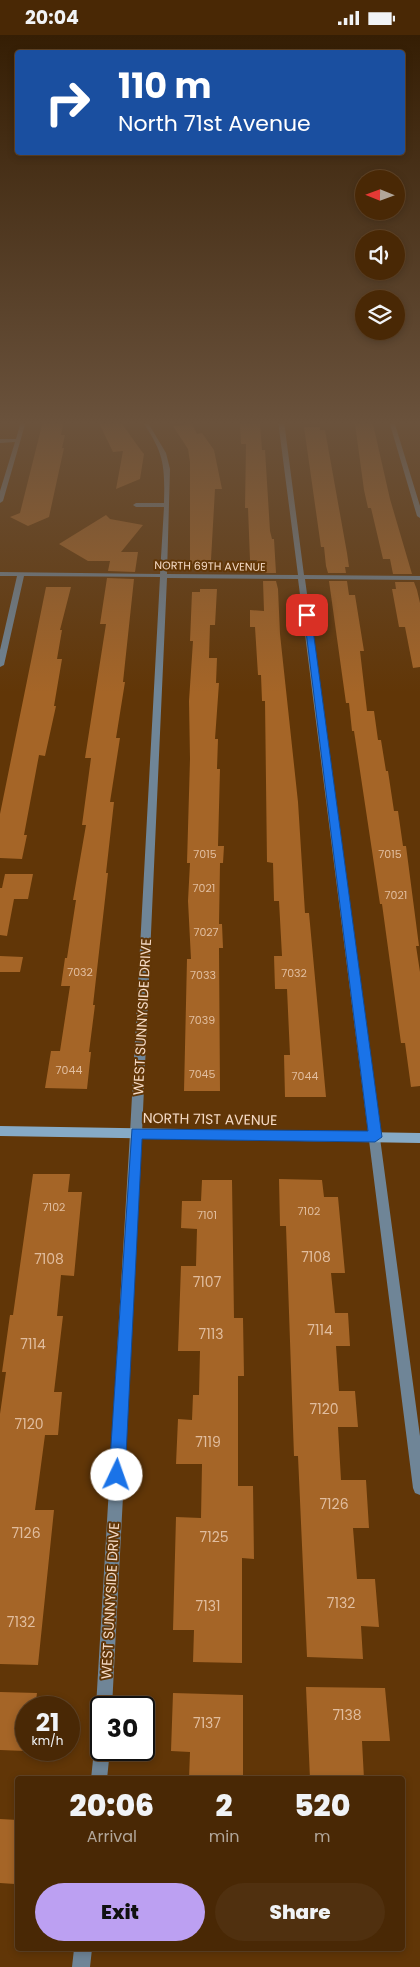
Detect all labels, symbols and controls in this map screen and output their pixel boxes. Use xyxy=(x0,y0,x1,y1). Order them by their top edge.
text: 20:04 xyxy=(25,4,79,31)
text: 110 m xyxy=(118,61,212,110)
icon: right xyxy=(35,70,100,135)
text: North 71st Avenue xyxy=(118,108,311,139)
north arrow xyxy=(355,170,405,220)
map controls xyxy=(355,170,405,340)
button: sound xyxy=(355,230,405,280)
button: layers xyxy=(355,290,405,340)
street label: NORTH 69TH AVENUE xyxy=(154,557,266,575)
pin xyxy=(286,594,328,636)
icon: arrive xyxy=(293,601,321,629)
house number: 7015 xyxy=(193,846,217,862)
house number: 7015 xyxy=(378,846,402,862)
house number: 7021 xyxy=(193,880,215,896)
house number: 7021 xyxy=(385,887,407,903)
house number: 7027 xyxy=(193,924,219,940)
street label: WEST SUNNYSIDE DRIVE xyxy=(128,938,156,1096)
house number: 7032 xyxy=(67,964,93,980)
house number: 7032 xyxy=(281,965,307,981)
house number: 7033 xyxy=(190,967,216,983)
house number: 7039 xyxy=(189,1012,215,1028)
house number: 7044 xyxy=(56,1062,82,1078)
house number: 7045 xyxy=(189,1066,215,1082)
house number: 7044 xyxy=(292,1068,318,1084)
street label: NORTH 71ST AVENUE xyxy=(143,1108,277,1130)
house number: 7102 xyxy=(43,1199,65,1215)
house number: 7102 xyxy=(298,1203,320,1219)
house number: 7101 xyxy=(197,1207,217,1223)
house number: 7108 xyxy=(301,1247,331,1267)
house number: 7108 xyxy=(34,1249,64,1269)
house number: 7107 xyxy=(193,1272,222,1292)
house number: 7114 xyxy=(307,1320,333,1340)
house number: 7113 xyxy=(199,1324,223,1344)
house number: 7114 xyxy=(20,1334,46,1354)
house number: 7120 xyxy=(310,1399,338,1419)
house number: 7120 xyxy=(15,1414,43,1434)
house number: 7119 xyxy=(195,1432,221,1452)
position arrow xyxy=(90,1448,142,1500)
house number: 7126 xyxy=(319,1494,349,1514)
street label: WEST SUNNYSIDE DRIVE xyxy=(96,1522,124,1680)
house number: 7126 xyxy=(11,1523,41,1543)
house number: 7125 xyxy=(200,1527,228,1547)
house number: 7132 xyxy=(327,1593,355,1613)
house number: 7131 xyxy=(196,1596,220,1616)
house number: 7132 xyxy=(7,1612,35,1632)
speed limit sign: 30 xyxy=(90,1696,155,1761)
text: 21 xyxy=(36,1705,59,1740)
house number: 7138 xyxy=(332,1705,362,1725)
house number: 7137 xyxy=(193,1713,221,1733)
text: km/h xyxy=(32,1732,63,1749)
text: 20:06 xyxy=(70,1784,154,1827)
text: 2 xyxy=(216,1784,233,1827)
text: 520 xyxy=(294,1784,350,1827)
text: Arrival xyxy=(87,1825,137,1848)
text: min xyxy=(209,1825,239,1848)
text: m xyxy=(314,1825,330,1848)
button: Exit xyxy=(35,1883,205,1941)
button: Share xyxy=(215,1883,385,1941)

